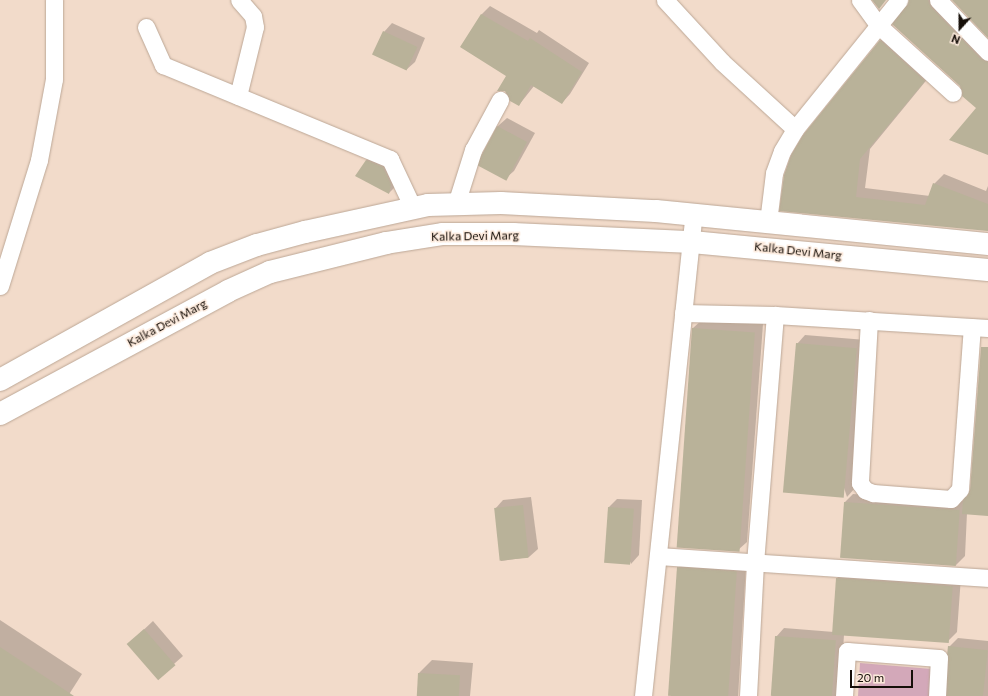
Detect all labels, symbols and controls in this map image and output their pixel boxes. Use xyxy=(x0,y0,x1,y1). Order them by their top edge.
north arrow xyxy=(940,8,980,48)
text: N xyxy=(949,32,962,47)
street label: Kalka Devi Marg xyxy=(431,228,519,244)
street label: Kalka Devi Marg xyxy=(754,239,842,263)
street label: Kalka Devi Marg xyxy=(125,296,209,350)
scale bar xyxy=(852,662,915,688)
text: 20 m xyxy=(857,670,884,684)

